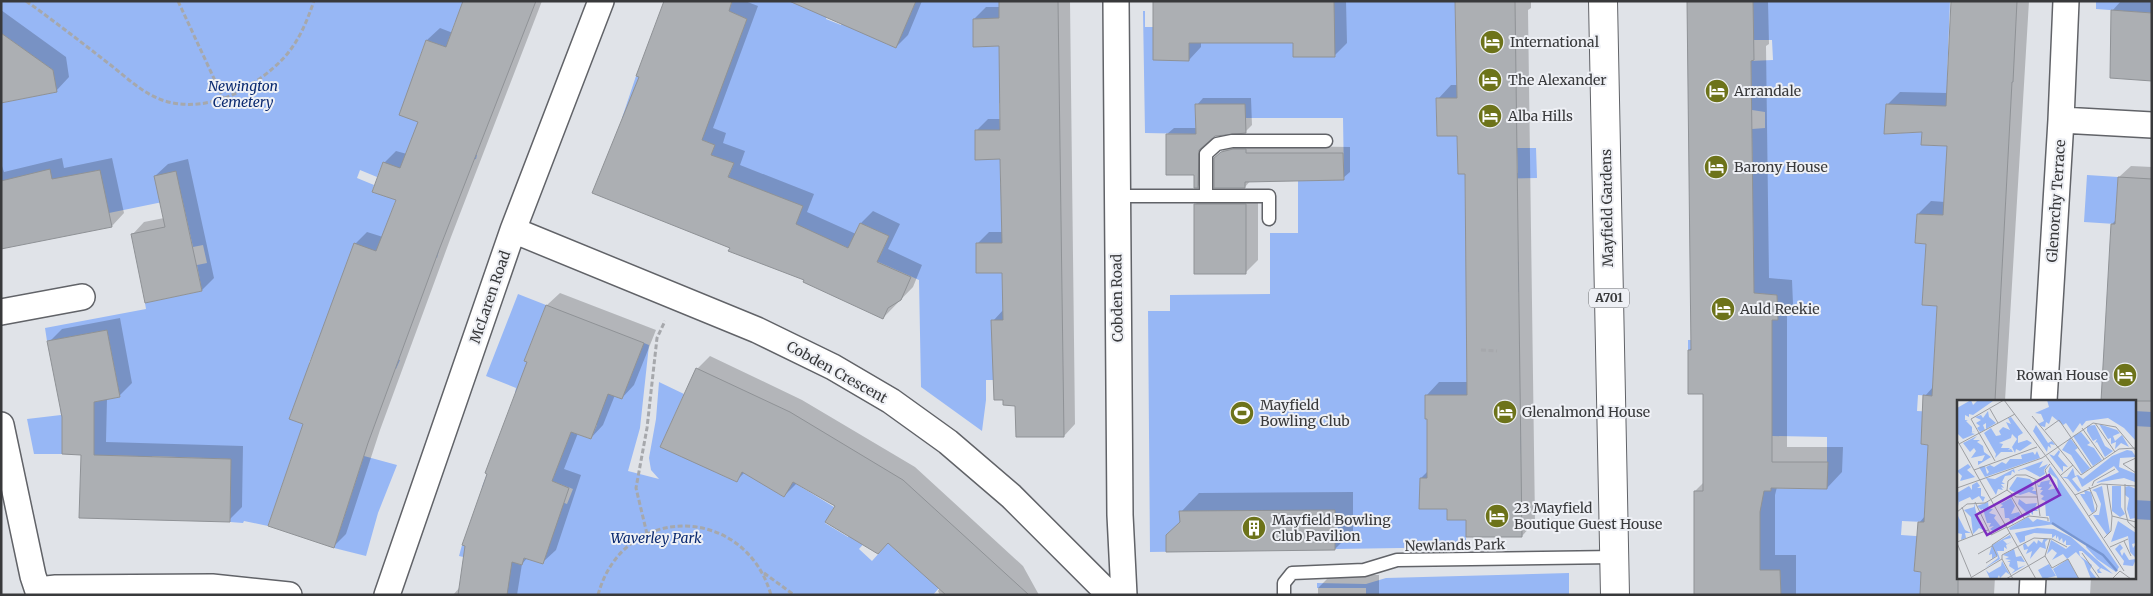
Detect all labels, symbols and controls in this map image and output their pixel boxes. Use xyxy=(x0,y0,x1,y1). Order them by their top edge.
hotel icon: International xyxy=(1479,29,1505,55)
place label: International xyxy=(1510,33,1600,51)
hotel icon: The Alexander xyxy=(1477,67,1503,93)
place label: The Alexander xyxy=(1508,71,1607,89)
park label: Newington Cemetery xyxy=(208,77,278,111)
hotel icon: Arrandale xyxy=(1704,78,1730,104)
place label: Arrandale xyxy=(1733,82,1801,100)
hotel icon: Alba Hills xyxy=(1477,103,1503,129)
place label: Alba Hills xyxy=(1507,107,1573,125)
street label: Glenorchy Terrace xyxy=(2043,139,2069,263)
street label: Mayfield Gardens xyxy=(1597,149,1617,267)
hotel icon: Barony House xyxy=(1703,154,1729,180)
place label: Barony House xyxy=(1734,158,1828,176)
street label: McLaren Road xyxy=(466,248,514,346)
street label: Cobden Road xyxy=(1107,253,1127,342)
road number: A701 xyxy=(1589,288,1629,308)
hotel icon: Auld Reekie xyxy=(1710,296,1736,322)
place label: Auld Reekie xyxy=(1739,300,1820,318)
street label: Cobden Crescent xyxy=(784,337,891,407)
hotel icon: Rowan House xyxy=(2112,362,2138,388)
place label: Rowan House xyxy=(2016,366,2108,384)
place label: Mayfield Bowling Club xyxy=(1260,396,1350,430)
hotel icon: Glenalmond House xyxy=(1492,399,1518,425)
sports icon: Mayfield Bowling Club xyxy=(1229,400,1255,426)
inset map xyxy=(1957,400,2136,578)
place label: Glenalmond House xyxy=(1522,403,1650,421)
place label: 23 Mayfield Boutique Guest House xyxy=(1514,499,1662,533)
hotel icon: 23 Mayfield Boutique Guest House xyxy=(1484,503,1510,529)
place label: Mayfield Bowling Club Pavilion xyxy=(1272,511,1391,545)
building icon: Mayfield Bowling Club Pavilion xyxy=(1241,515,1267,541)
park label: Waverley Park xyxy=(610,529,702,547)
street label: Newlands Park xyxy=(1404,535,1506,555)

